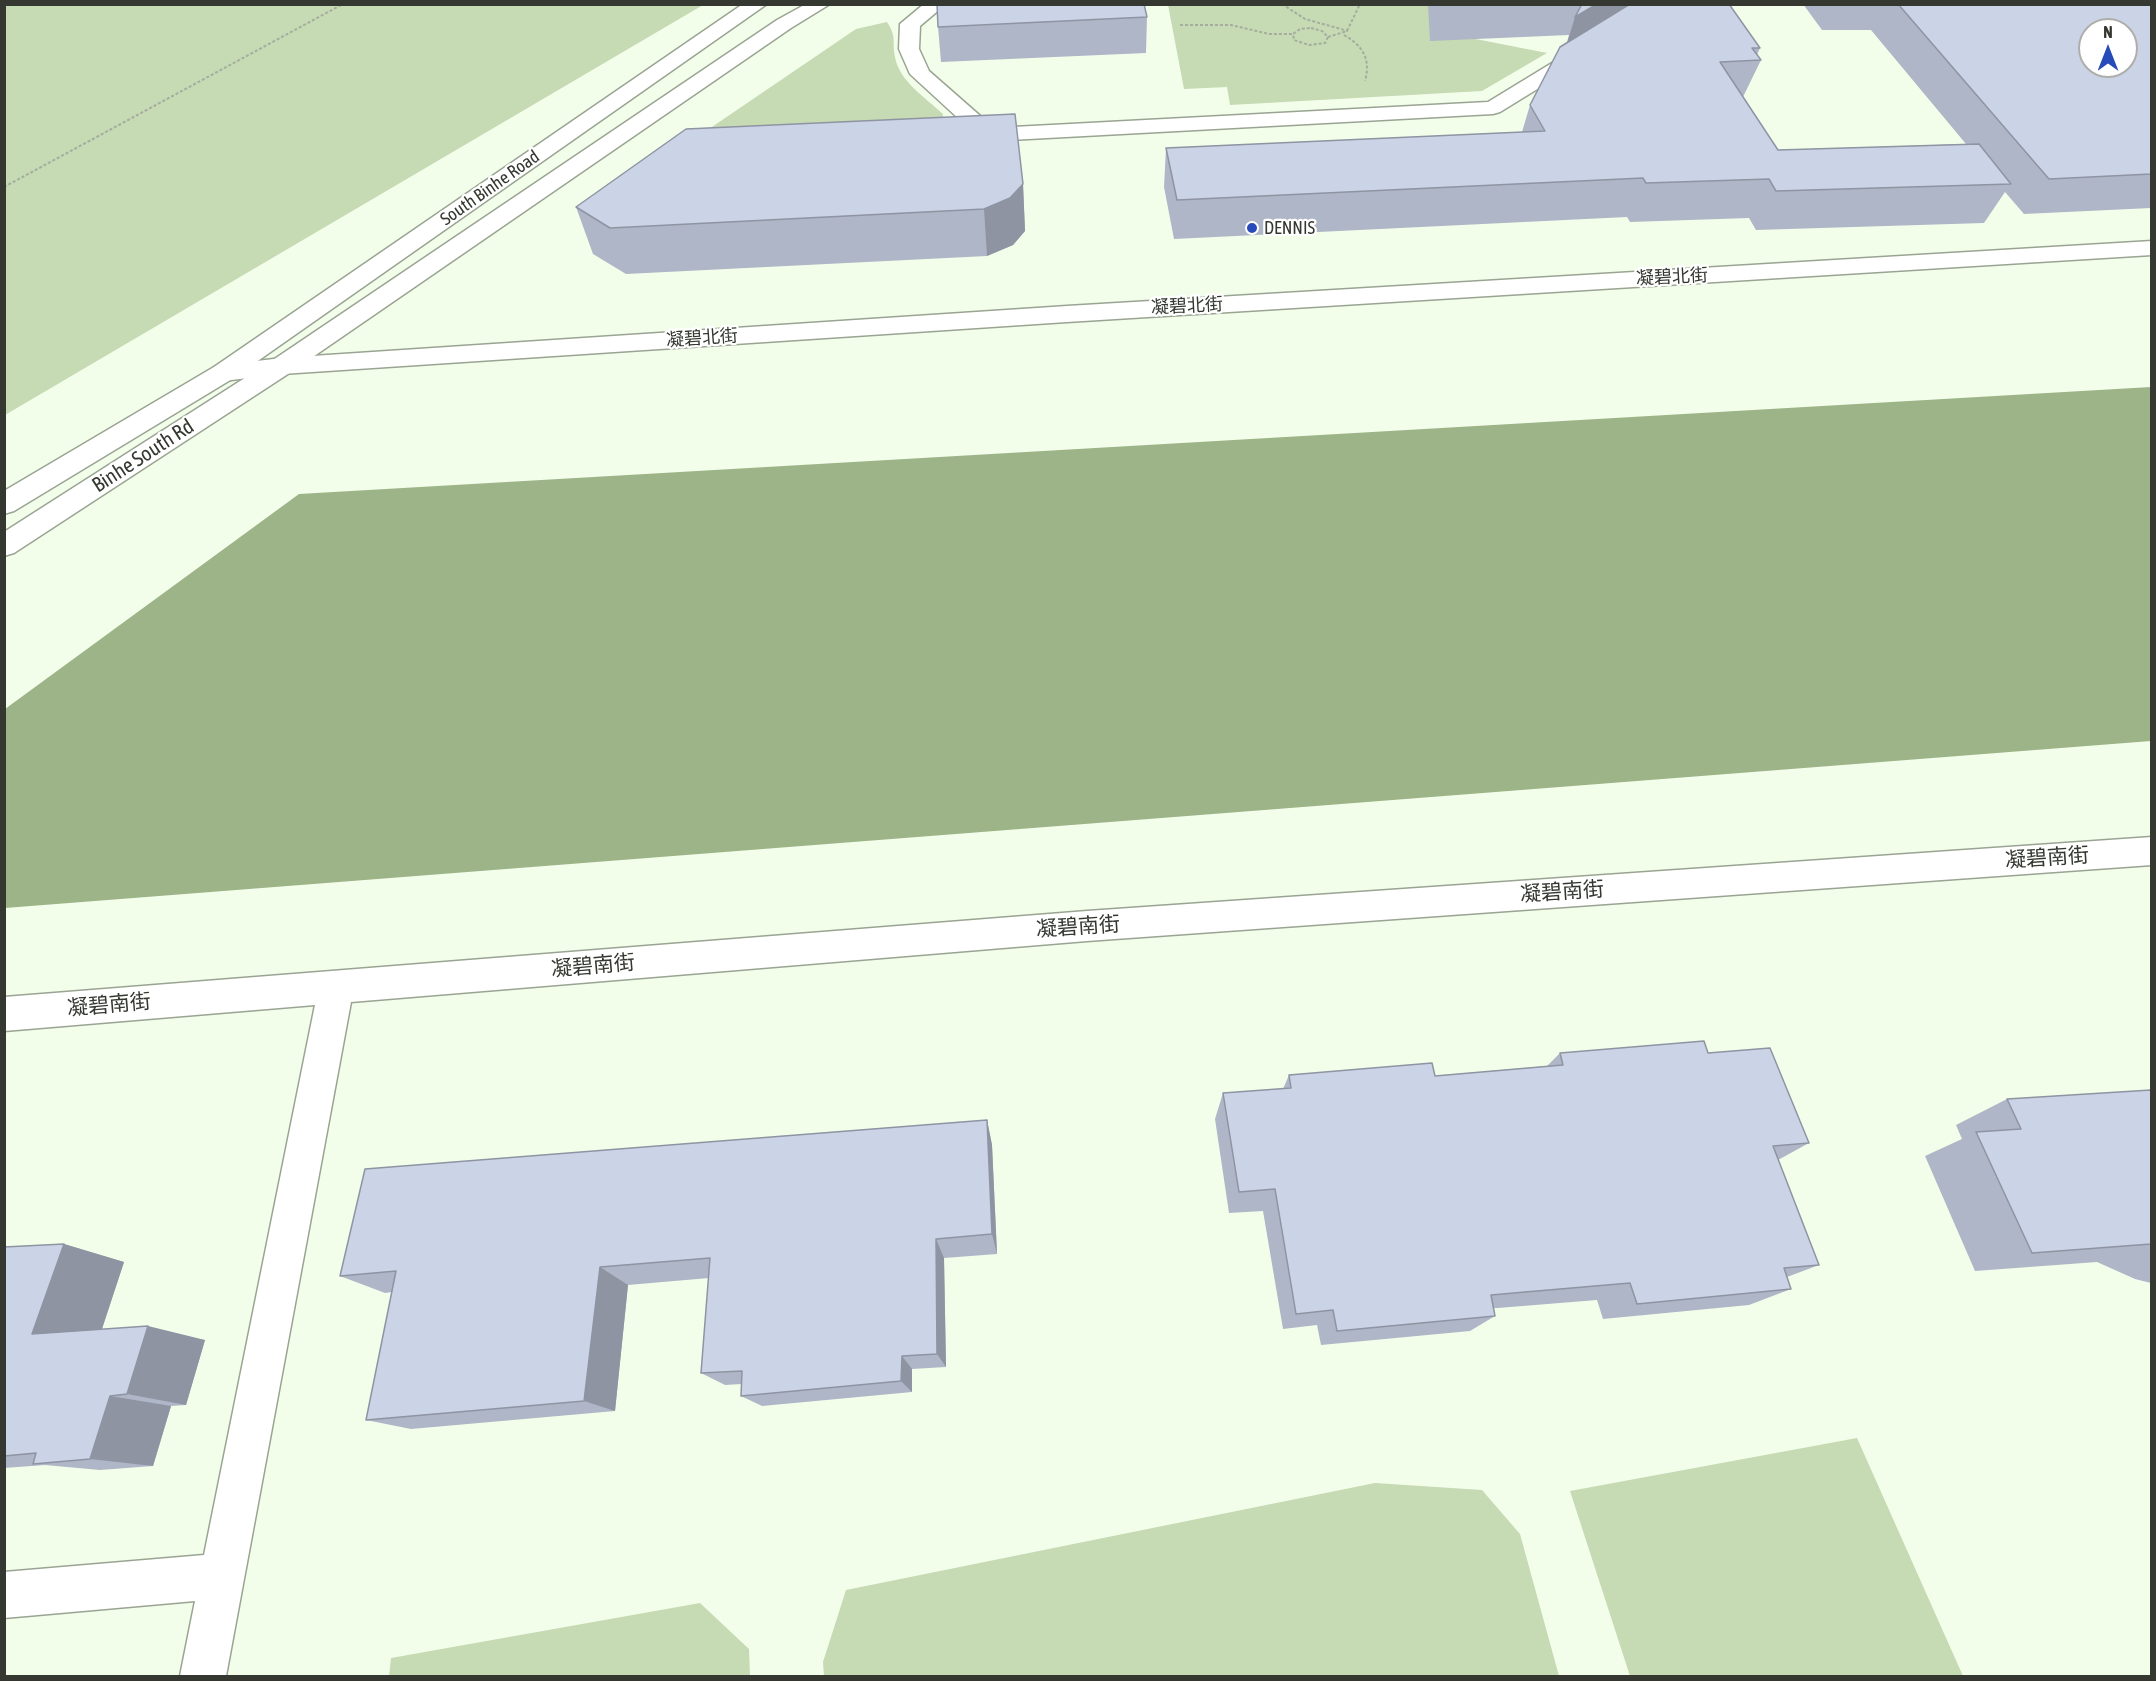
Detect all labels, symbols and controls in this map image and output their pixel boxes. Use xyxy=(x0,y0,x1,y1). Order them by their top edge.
north arrow xyxy=(2078,18,2138,78)
text: N xyxy=(2103,23,2113,41)
street label: South Binhe Road xyxy=(436,146,544,230)
place label: DENNIS xyxy=(1264,217,1315,239)
marker: DENNIS xyxy=(1245,221,1259,235)
street label: 凝碧北街 xyxy=(1635,264,1709,290)
street label: 凝碧北街 xyxy=(1150,293,1224,319)
street label: 凝碧北街 xyxy=(665,325,739,351)
street label: Binhe South Rd xyxy=(88,414,198,498)
street label: 凝碧南街 xyxy=(2004,843,2090,873)
street label: 凝碧南街 xyxy=(1519,877,1605,907)
street label: 凝碧南街 xyxy=(1035,912,1121,942)
street label: 凝碧南街 xyxy=(550,950,636,982)
street label: 凝碧南街 xyxy=(66,989,152,1021)

